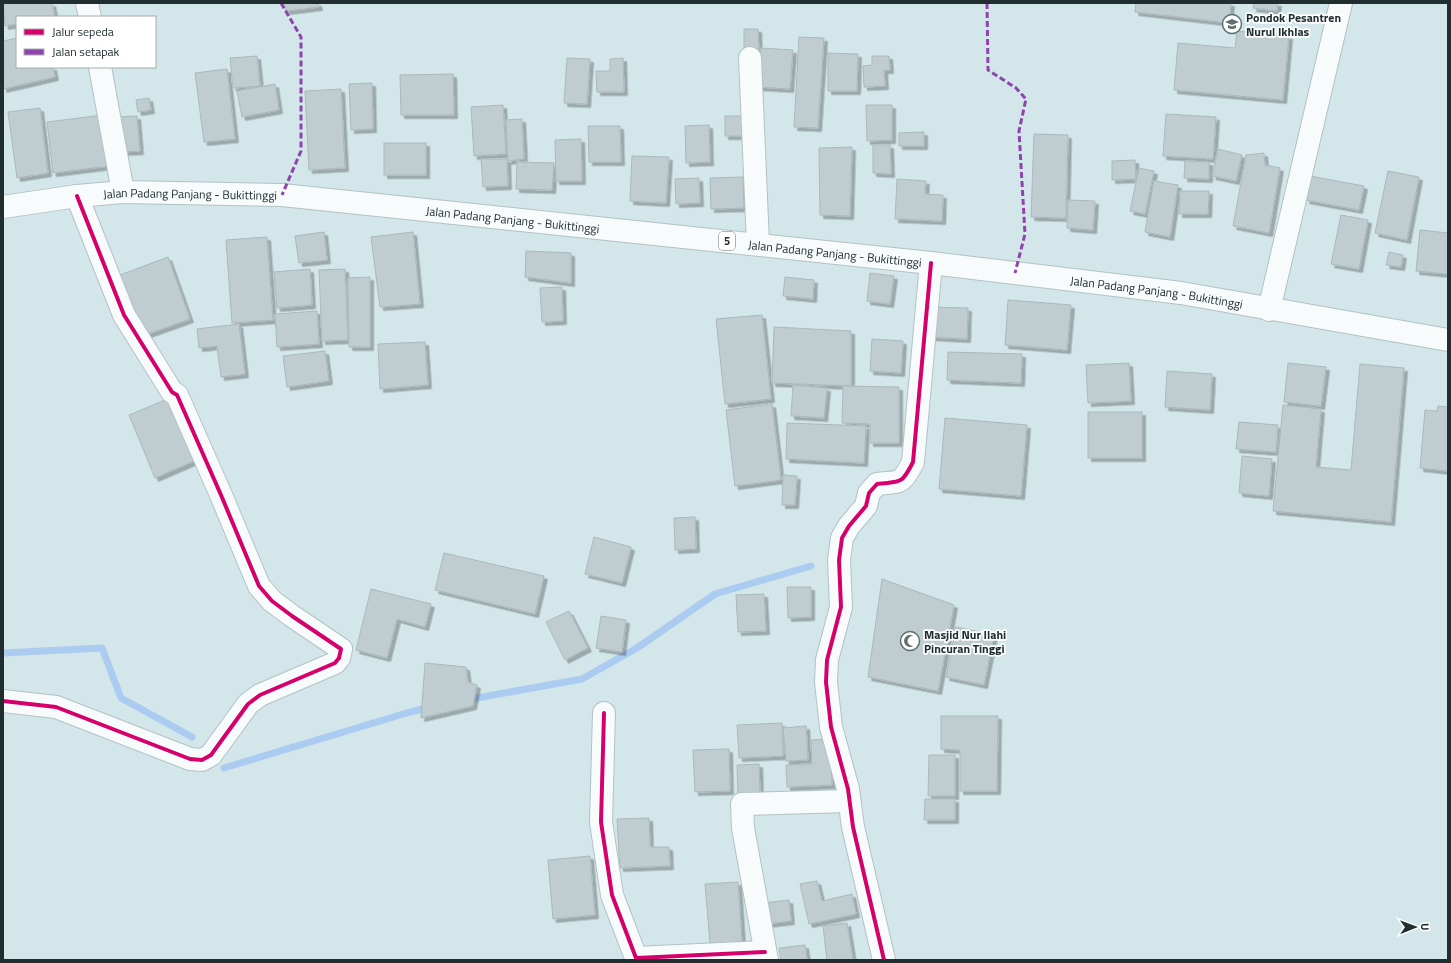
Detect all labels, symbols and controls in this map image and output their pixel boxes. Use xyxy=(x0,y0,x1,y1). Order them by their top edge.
place label: Pondok Pesantren Nurul Ikhlas xyxy=(1246,8,1341,41)
school or university icon: Pondok Pesantren Nurul Ikhlas xyxy=(1221,13,1243,35)
legend xyxy=(16,16,156,68)
text: Jalur sepeda xyxy=(52,22,114,41)
text: Jalan setapak xyxy=(52,42,120,61)
street label: Jalan Padang Panjang - Bukittinggi xyxy=(102,182,277,204)
street label: Jalan Padang Panjang - Bukittinggi xyxy=(425,201,600,238)
road number: 5 xyxy=(719,232,735,250)
street label: Jalan Padang Panjang - Bukittinggi xyxy=(747,234,923,271)
street label: Jalan Padang Panjang - Bukittinggi xyxy=(1069,270,1244,313)
place label: Masjid Nur Ilahi Pincuran Tinggi xyxy=(924,625,1006,658)
mosque icon: Masjid Nur Ilahi Pincuran Tinggi xyxy=(899,630,921,652)
north arrow xyxy=(1395,907,1435,947)
text: U xyxy=(1417,923,1433,931)

